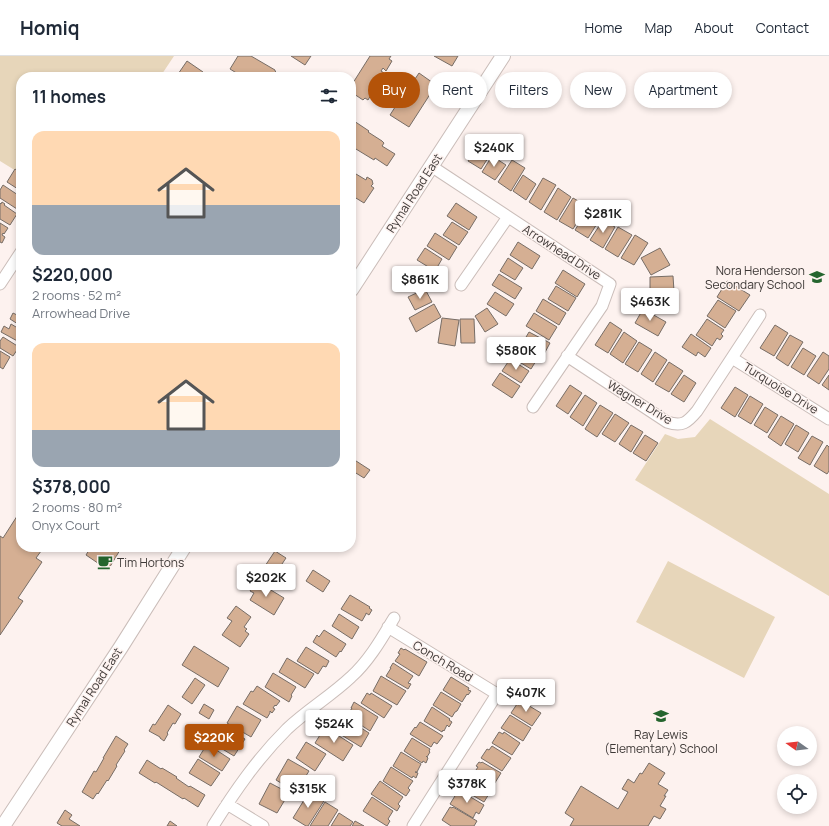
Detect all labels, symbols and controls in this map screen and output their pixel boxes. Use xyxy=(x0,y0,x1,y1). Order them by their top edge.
text: Homiq xyxy=(20,15,80,41)
text: Home xyxy=(585,18,622,37)
text: Map xyxy=(644,18,672,37)
text: About xyxy=(694,18,734,37)
text: Contact xyxy=(756,18,809,37)
chip: Buy xyxy=(368,72,420,108)
chip: Rent xyxy=(428,72,487,108)
chip: Filters xyxy=(495,72,562,108)
chip: New xyxy=(570,72,626,108)
chip: Apartment xyxy=(634,72,732,108)
text: 11 homes xyxy=(32,85,106,108)
icon: filters xyxy=(318,85,340,107)
pin: $240K xyxy=(466,134,522,168)
text: $240K xyxy=(474,138,514,156)
street label: Rymal Road East xyxy=(382,150,446,236)
icon: home xyxy=(150,157,222,229)
pin: $281K xyxy=(575,200,631,234)
text: $281K xyxy=(584,204,622,222)
street label: Arrowhead Drive xyxy=(519,220,605,284)
place label: Nora Henderson Secondary School xyxy=(705,262,805,293)
text: $220,000 xyxy=(32,263,113,286)
pin: $861K xyxy=(392,266,448,300)
school or university icon: Nora Henderson Secondary School xyxy=(808,268,826,286)
text: $861K xyxy=(401,270,439,288)
text: 2 rooms · 52 m² xyxy=(32,286,121,304)
pin: $463K xyxy=(622,288,678,322)
text: $463K xyxy=(630,292,670,310)
text: Arrowhead Drive xyxy=(32,304,130,322)
pin: $580K xyxy=(488,337,544,371)
text: $580K xyxy=(496,341,536,359)
street label: Turquoise Drive xyxy=(740,358,822,418)
icon: home xyxy=(150,369,222,441)
street label: Wagner Drive xyxy=(604,376,676,428)
text: $378,000 xyxy=(32,475,111,498)
text: 2 rooms · 80 m² xyxy=(32,498,122,516)
text: Onyx Court xyxy=(32,516,100,534)
cafe icon: Tim Hortons xyxy=(96,553,114,571)
place label: Tim Hortons xyxy=(117,554,184,571)
pin: $202K xyxy=(238,564,294,598)
text: $202K xyxy=(246,568,286,586)
street label: Conch Road xyxy=(410,636,476,686)
street label: Rymal Road East xyxy=(62,644,126,730)
pin: $407K xyxy=(498,679,554,713)
text: $407K xyxy=(506,683,546,701)
school or university icon: Ray Lewis (Elementary) School xyxy=(652,707,670,725)
pin: $524K xyxy=(306,710,362,744)
text: $524K xyxy=(314,714,354,732)
pin: $220K xyxy=(186,724,242,758)
place label: Ray Lewis (Elementary) School xyxy=(604,726,718,757)
north arrow xyxy=(777,726,817,766)
map controls xyxy=(777,726,817,814)
text: $220K xyxy=(194,728,234,746)
pin: $378K xyxy=(439,770,495,804)
text: $378K xyxy=(447,774,487,792)
button: locate xyxy=(777,774,817,814)
pin: $315K xyxy=(280,775,336,809)
text: $315K xyxy=(289,779,327,797)

